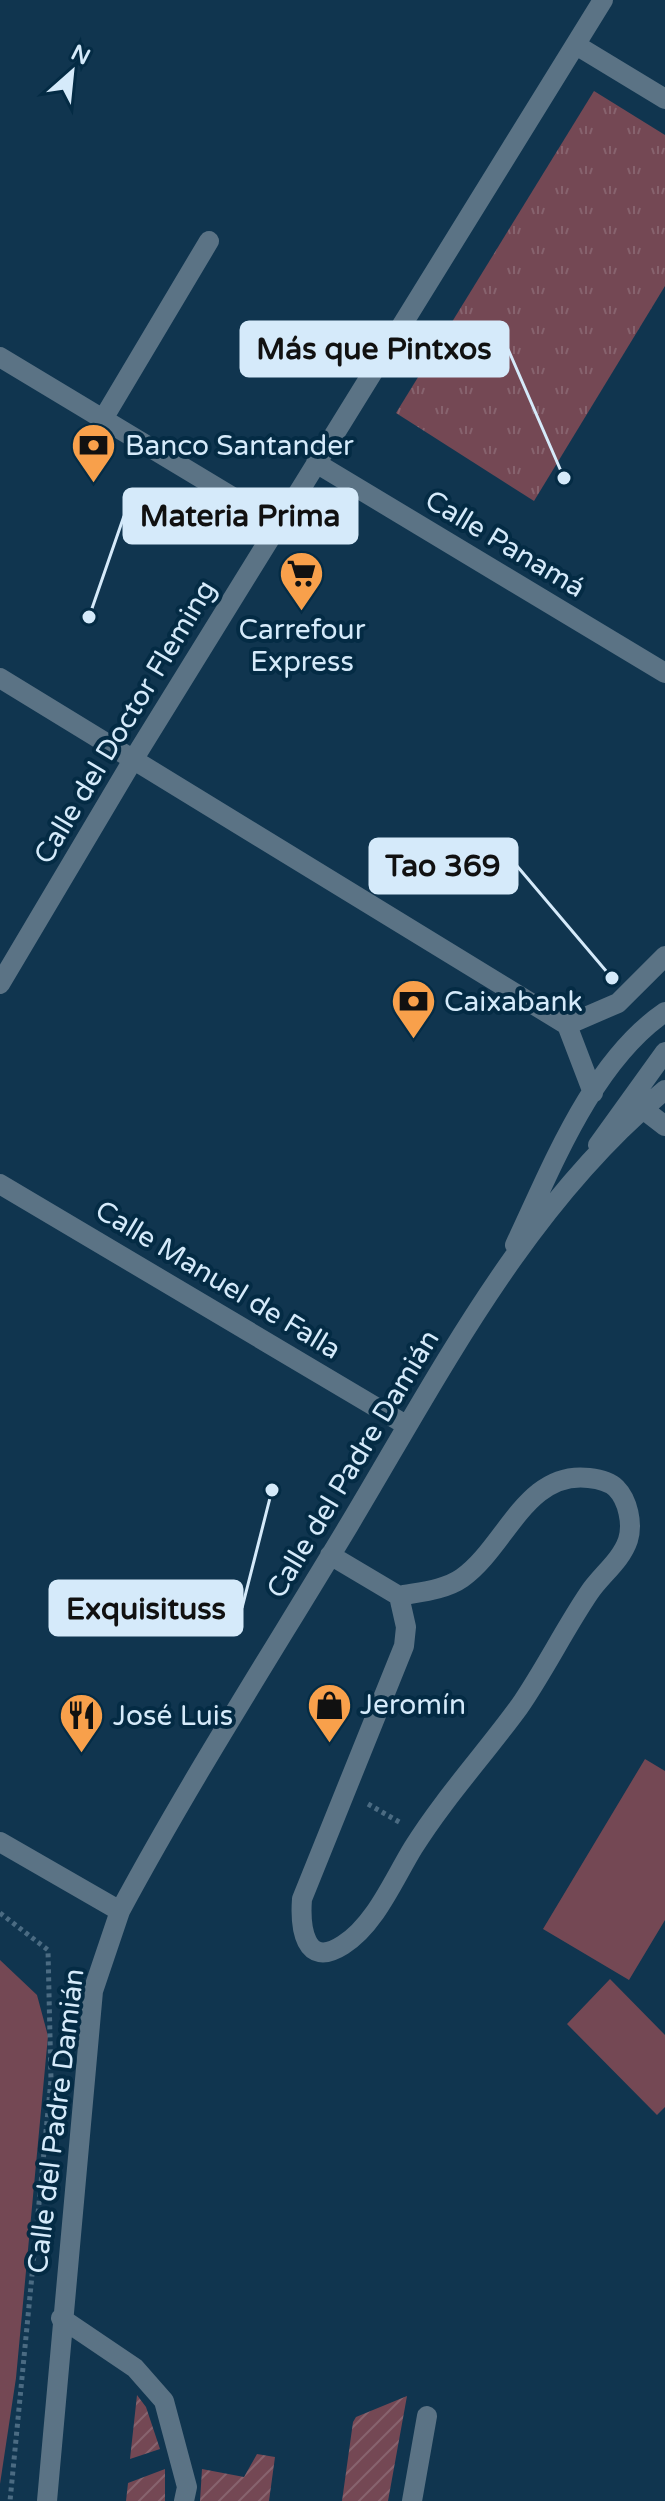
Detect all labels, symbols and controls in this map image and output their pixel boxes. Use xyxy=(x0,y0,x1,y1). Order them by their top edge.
north arrow xyxy=(32,32,112,112)
text: N xyxy=(67,39,94,71)
callout: Más que Pintxos xyxy=(241,322,508,376)
text: Más que Pintxos xyxy=(256,331,492,368)
bank icon: Banco Santander xyxy=(70,422,118,485)
place label: Banco Santander xyxy=(125,429,354,463)
street label: Calle Panamá xyxy=(419,483,591,605)
callout: Materia Prima xyxy=(124,489,357,543)
text: Materia Prima xyxy=(140,498,340,535)
supermarket icon: Carrefour Express xyxy=(278,549,326,612)
street label: Calle del Doctor Fleming xyxy=(27,574,223,870)
place label: Carrefour Express xyxy=(239,613,366,679)
callout: Tao 369 xyxy=(370,839,517,893)
text: Tao 369 xyxy=(384,848,501,885)
bank icon: Caixabank xyxy=(389,978,437,1041)
place label: Caixabank xyxy=(444,985,583,1019)
street label: Calle Manuel de Falla xyxy=(89,1193,347,1367)
street label: Calle del Padre Damián xyxy=(259,1324,447,1604)
callout: Exquisituss xyxy=(50,1581,242,1635)
text: Exquisituss xyxy=(66,1591,226,1628)
shop icon: Jeromín xyxy=(305,1681,353,1744)
place label: Jeromín xyxy=(360,1688,466,1722)
restaurant icon: José Luis xyxy=(58,1692,106,1755)
place label: José Luis xyxy=(113,1699,233,1733)
street label: Calle del Padre Damián xyxy=(20,1967,92,2275)

